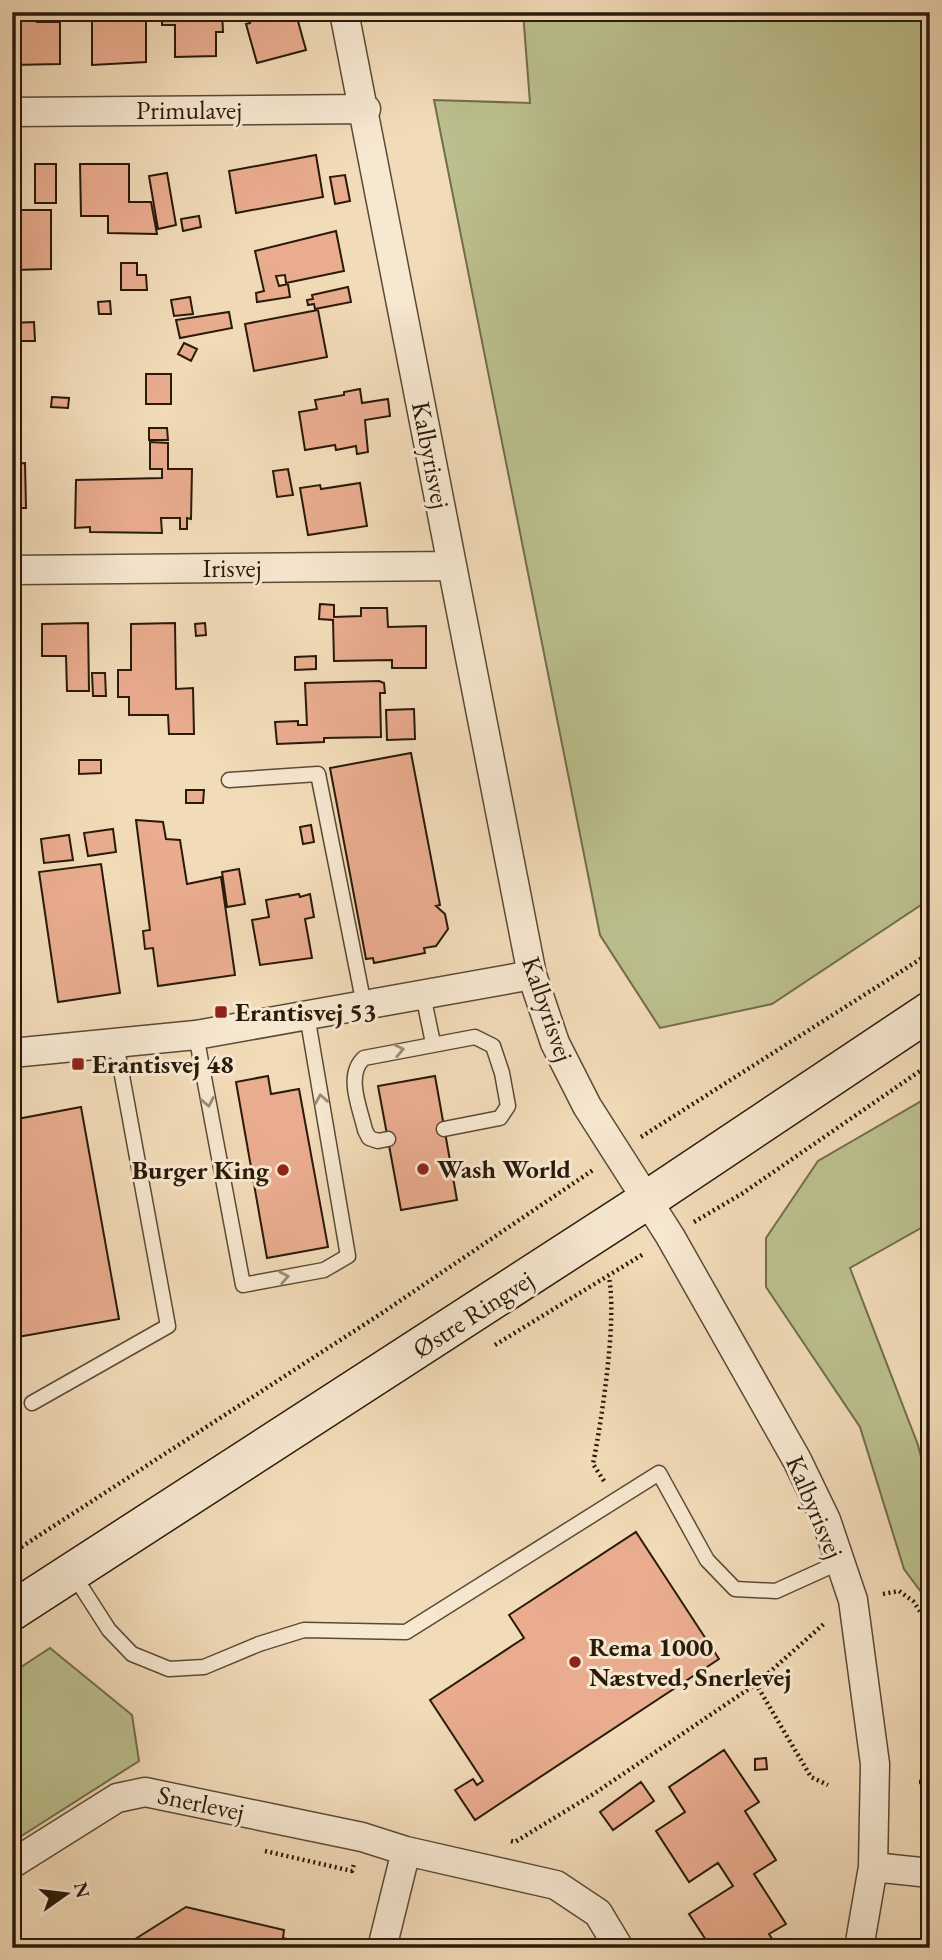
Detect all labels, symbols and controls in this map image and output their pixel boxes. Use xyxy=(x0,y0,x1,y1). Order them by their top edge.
street label: Primulavej xyxy=(136,93,242,127)
street label: Kalbyrisvej xyxy=(404,398,458,512)
street label: Irisvej xyxy=(202,551,262,585)
street label: Kalbyrisvej xyxy=(514,952,582,1066)
place label: Erantisvej 53 xyxy=(235,995,377,1029)
marker: Erantisvej 53 xyxy=(213,1004,229,1020)
one-way arrow xyxy=(393,1044,405,1059)
place label: Erantisvej 48 xyxy=(92,1047,234,1081)
marker: Erantisvej 48 xyxy=(70,1056,86,1072)
one-way arrow xyxy=(314,1093,329,1105)
one-way arrow xyxy=(200,1096,215,1108)
place label: Wash World xyxy=(437,1152,571,1186)
place label: Burger King xyxy=(132,1153,270,1187)
marker: Wash World xyxy=(415,1161,431,1177)
marker: Burger King xyxy=(275,1162,291,1178)
street label: Østre Ringvej xyxy=(406,1262,540,1366)
one-way arrow xyxy=(278,1270,290,1285)
street label: Kalbyrisvej xyxy=(778,1450,852,1564)
place label: Rema 1000 Næstved, Snerlevej xyxy=(589,1630,791,1694)
marker: Rema 1000 Næstved, Snerlevej xyxy=(567,1654,583,1670)
street label: Snerlevej xyxy=(155,1777,247,1829)
north arrow xyxy=(32,1858,102,1928)
text: N xyxy=(68,1880,96,1901)

